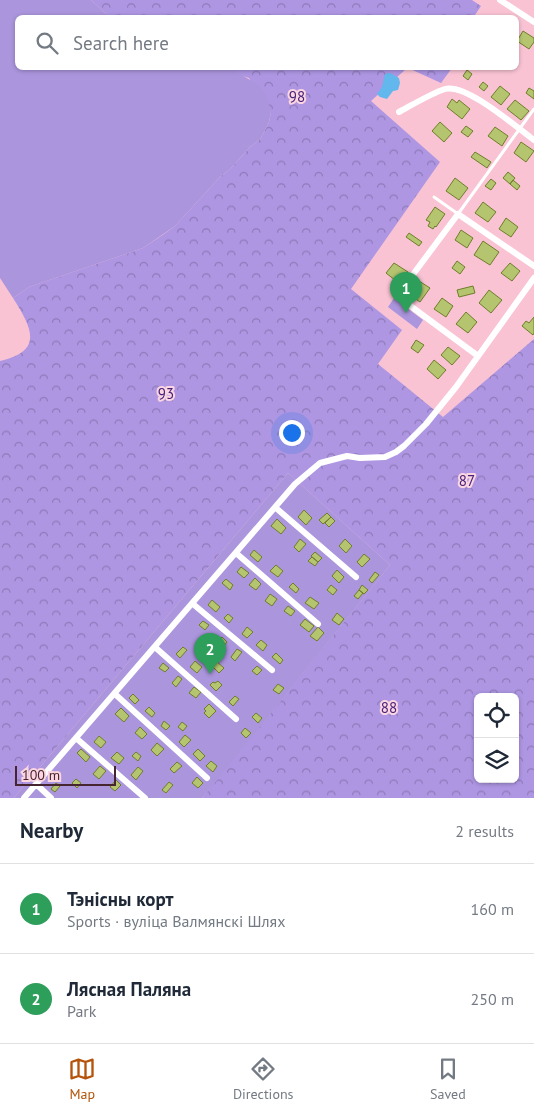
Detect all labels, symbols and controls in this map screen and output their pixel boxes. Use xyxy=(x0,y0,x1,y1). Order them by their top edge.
search box xyxy=(15,15,519,70)
icon: search xyxy=(33,29,61,57)
text: Search here xyxy=(73,31,169,55)
park label: 98 xyxy=(289,87,305,106)
pin: 1 xyxy=(390,272,422,313)
park label: 93 xyxy=(158,384,174,403)
your location xyxy=(279,420,305,446)
park label: 87 xyxy=(459,471,475,490)
pin: 2 xyxy=(194,633,226,674)
map controls xyxy=(474,693,519,783)
button: locate xyxy=(474,693,519,738)
park label: 88 xyxy=(381,698,397,717)
button: layers xyxy=(474,738,519,783)
scale bar xyxy=(15,763,116,786)
text: 100 m xyxy=(22,766,60,784)
text: Nearby xyxy=(20,817,83,844)
text: 2 results xyxy=(455,821,514,841)
text: Тэнісны корт xyxy=(67,887,173,911)
text: 1 xyxy=(31,899,41,919)
text: 160 m xyxy=(471,899,514,919)
text: Sports · вуліца Валмянскі Шлях xyxy=(67,911,285,931)
text: Лясная Паляна xyxy=(67,977,191,1001)
text: 2 xyxy=(31,989,41,1009)
text: 250 m xyxy=(471,989,514,1009)
text: Park xyxy=(67,1001,96,1021)
tab: Map xyxy=(68,1055,96,1103)
tab: Directions xyxy=(233,1055,293,1103)
tab: Saved xyxy=(430,1055,466,1103)

